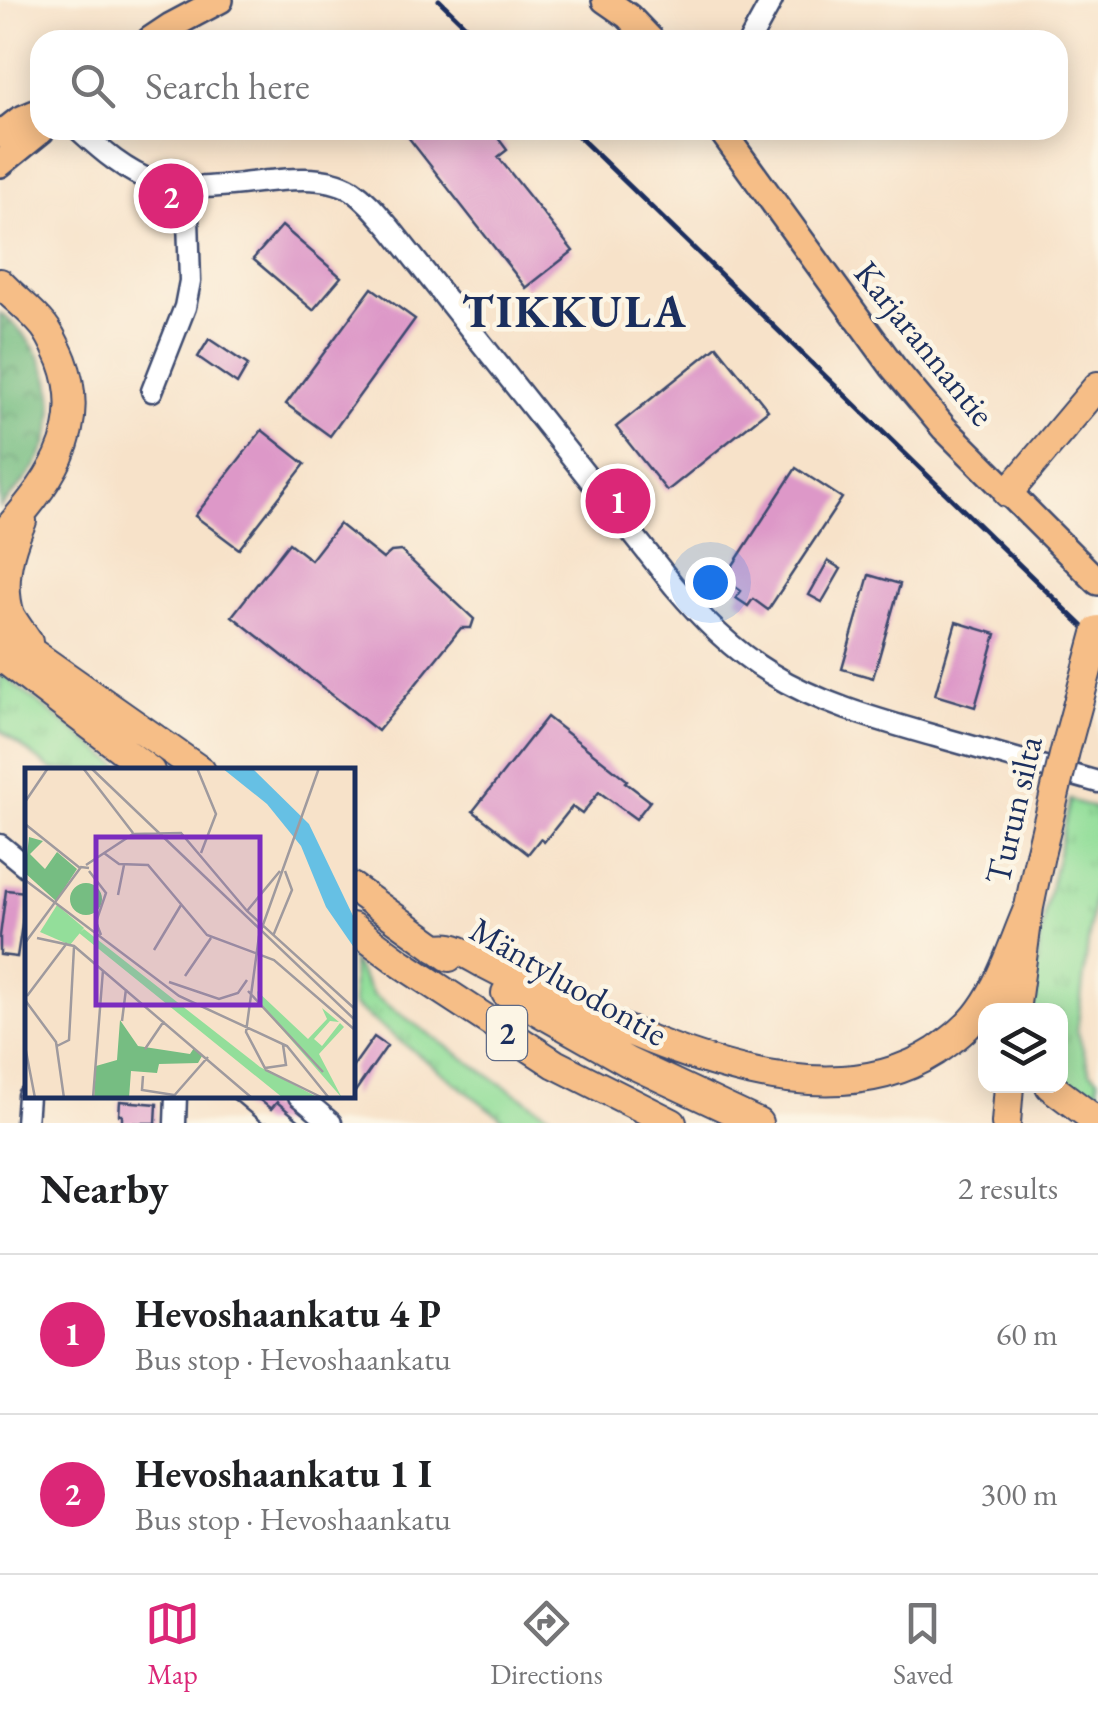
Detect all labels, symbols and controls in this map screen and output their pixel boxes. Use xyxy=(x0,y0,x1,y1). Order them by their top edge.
search box xyxy=(30,30,1068,140)
icon: search xyxy=(65,58,120,113)
text: Search here xyxy=(145,61,310,110)
pin: 2 xyxy=(138,158,204,234)
street label: Karjarannantie xyxy=(845,251,1005,435)
district label: TIKKULA xyxy=(462,282,688,340)
pin: 1 xyxy=(586,464,650,538)
your location xyxy=(685,557,736,608)
street label: Turun silta xyxy=(974,731,1052,889)
inset map xyxy=(25,768,355,1098)
street label: Mäntyluodontie xyxy=(462,906,676,1056)
map controls xyxy=(978,1003,1068,1093)
button: layers xyxy=(978,1003,1068,1093)
road number: 2 xyxy=(487,1006,527,1060)
text: Nearby xyxy=(40,1161,169,1216)
text: 2 results xyxy=(958,1167,1058,1209)
text: Hevoshaankatu 4 P xyxy=(135,1289,441,1338)
text: 1 xyxy=(64,1313,81,1355)
text: 60 m xyxy=(996,1313,1058,1355)
text: Bus stop · Hevoshaankatu xyxy=(135,1338,451,1380)
text: Hevoshaankatu 1 I xyxy=(135,1449,432,1498)
text: 2 xyxy=(64,1473,81,1515)
text: 300 m xyxy=(981,1473,1058,1515)
text: Bus stop · Hevoshaankatu xyxy=(135,1498,451,1540)
tab: Map xyxy=(145,1596,200,1692)
tab: Directions xyxy=(490,1596,603,1692)
tab: Saved xyxy=(893,1596,953,1692)

